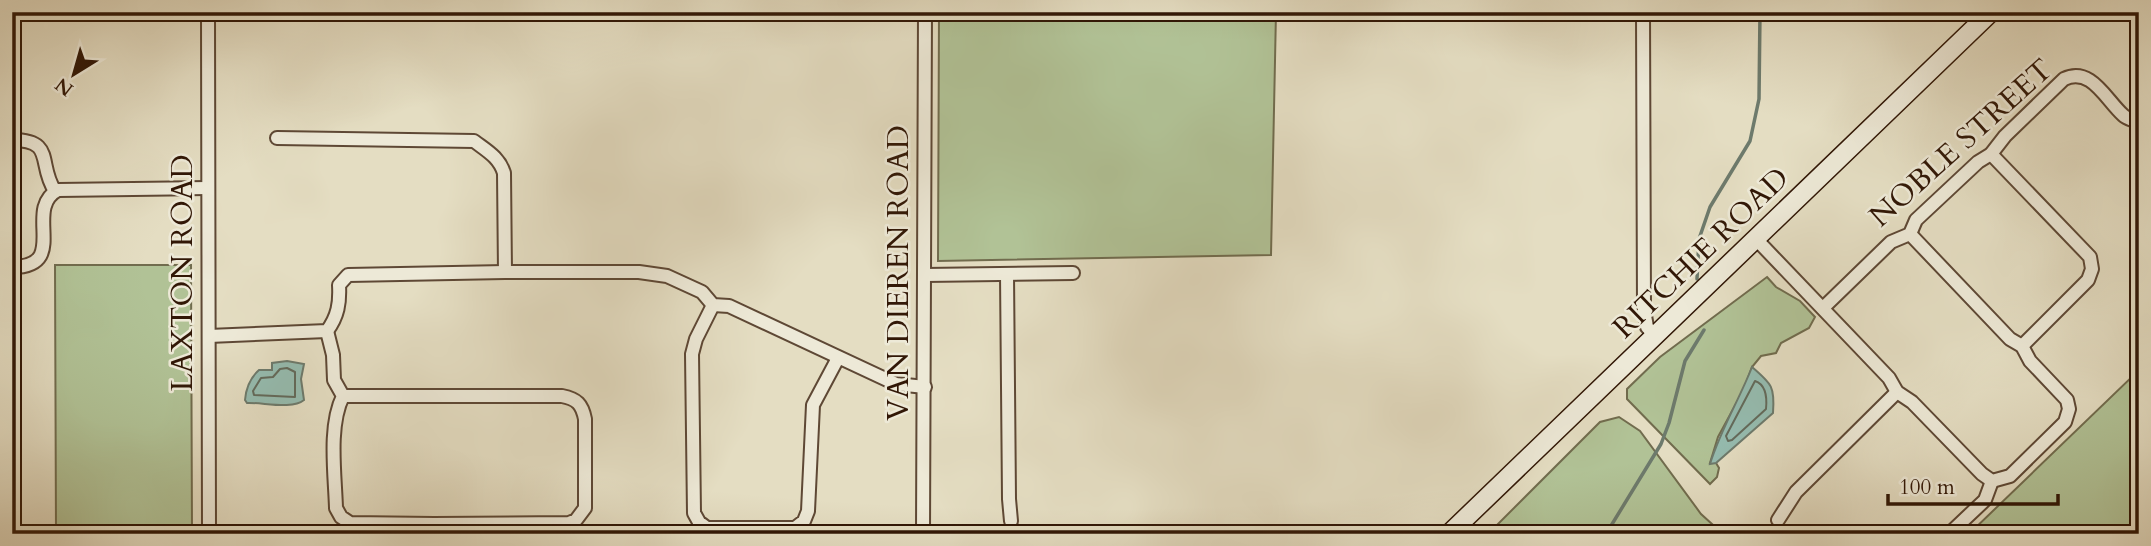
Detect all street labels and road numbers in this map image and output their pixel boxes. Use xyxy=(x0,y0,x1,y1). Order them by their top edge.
street label: NOBLE STREET xyxy=(1861,50,2061,236)
street label: VAN DIEREN ROAD xyxy=(878,125,919,421)
street label: LAXTON ROAD xyxy=(162,154,203,392)
street label: RITCHIE ROAD xyxy=(1604,158,1798,348)

